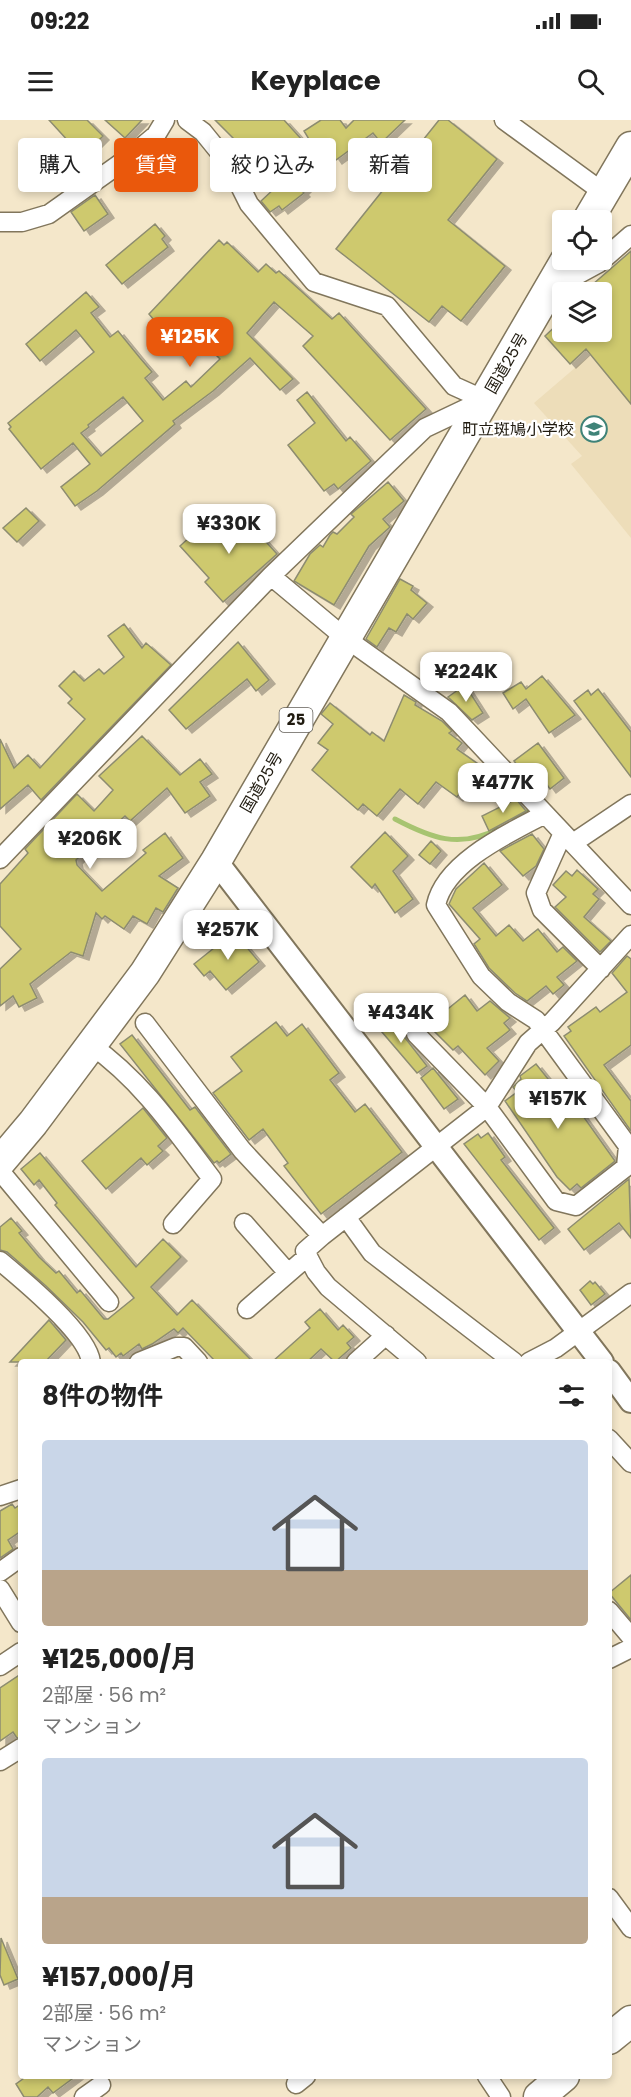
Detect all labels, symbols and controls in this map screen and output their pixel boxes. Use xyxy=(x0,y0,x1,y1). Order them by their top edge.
text: 09:22 xyxy=(30,6,89,37)
text: Keyplace xyxy=(250,62,381,99)
icon: menu xyxy=(24,65,57,98)
icon: search xyxy=(574,65,607,98)
chip: 購入 xyxy=(18,138,102,192)
chip: 賃貸 xyxy=(114,138,198,192)
chip: 絞り込み xyxy=(210,138,336,192)
chip: 新着 xyxy=(348,138,432,192)
map controls xyxy=(552,210,612,342)
button: locate xyxy=(552,210,612,270)
button: layers xyxy=(552,282,612,342)
pin: ¥125K xyxy=(148,317,232,368)
text: ¥125K xyxy=(160,322,220,350)
street label: 国道25号 xyxy=(480,328,533,398)
school or university icon: 町立斑鳩小学校 xyxy=(579,414,609,444)
place label: 町立斑鳩小学校 xyxy=(462,418,574,441)
pin: ¥330K xyxy=(187,504,271,555)
text: ¥330K xyxy=(197,509,261,537)
pin: ¥224K xyxy=(424,652,508,703)
text: ¥224K xyxy=(434,657,498,685)
road number: 25 xyxy=(280,708,312,732)
street label: 国道25号 xyxy=(235,747,288,817)
pin: ¥477K xyxy=(461,763,545,814)
text: ¥477K xyxy=(472,768,534,796)
pin: ¥206K xyxy=(48,819,132,870)
text: ¥206K xyxy=(58,824,122,852)
pin: ¥257K xyxy=(186,910,270,961)
text: ¥257K xyxy=(197,915,259,943)
pin: ¥434K xyxy=(359,993,443,1044)
text: ¥434K xyxy=(368,998,434,1026)
pin: ¥157K xyxy=(516,1079,600,1130)
text: ¥157K xyxy=(529,1084,587,1112)
text: 8件の物件 xyxy=(42,1378,163,1414)
icon: filters xyxy=(555,1379,588,1412)
icon: home xyxy=(261,1479,369,1587)
text: ¥125,000/月 xyxy=(42,1641,197,1677)
text: 2部屋 · 56 m² xyxy=(42,1681,166,1709)
text: マンション xyxy=(42,1712,142,1740)
icon: home xyxy=(261,1797,369,1905)
text: ¥157,000/月 xyxy=(42,1959,196,1995)
text: 2部屋 · 56 m² xyxy=(42,1999,166,2027)
text: マンション xyxy=(42,2030,142,2058)

